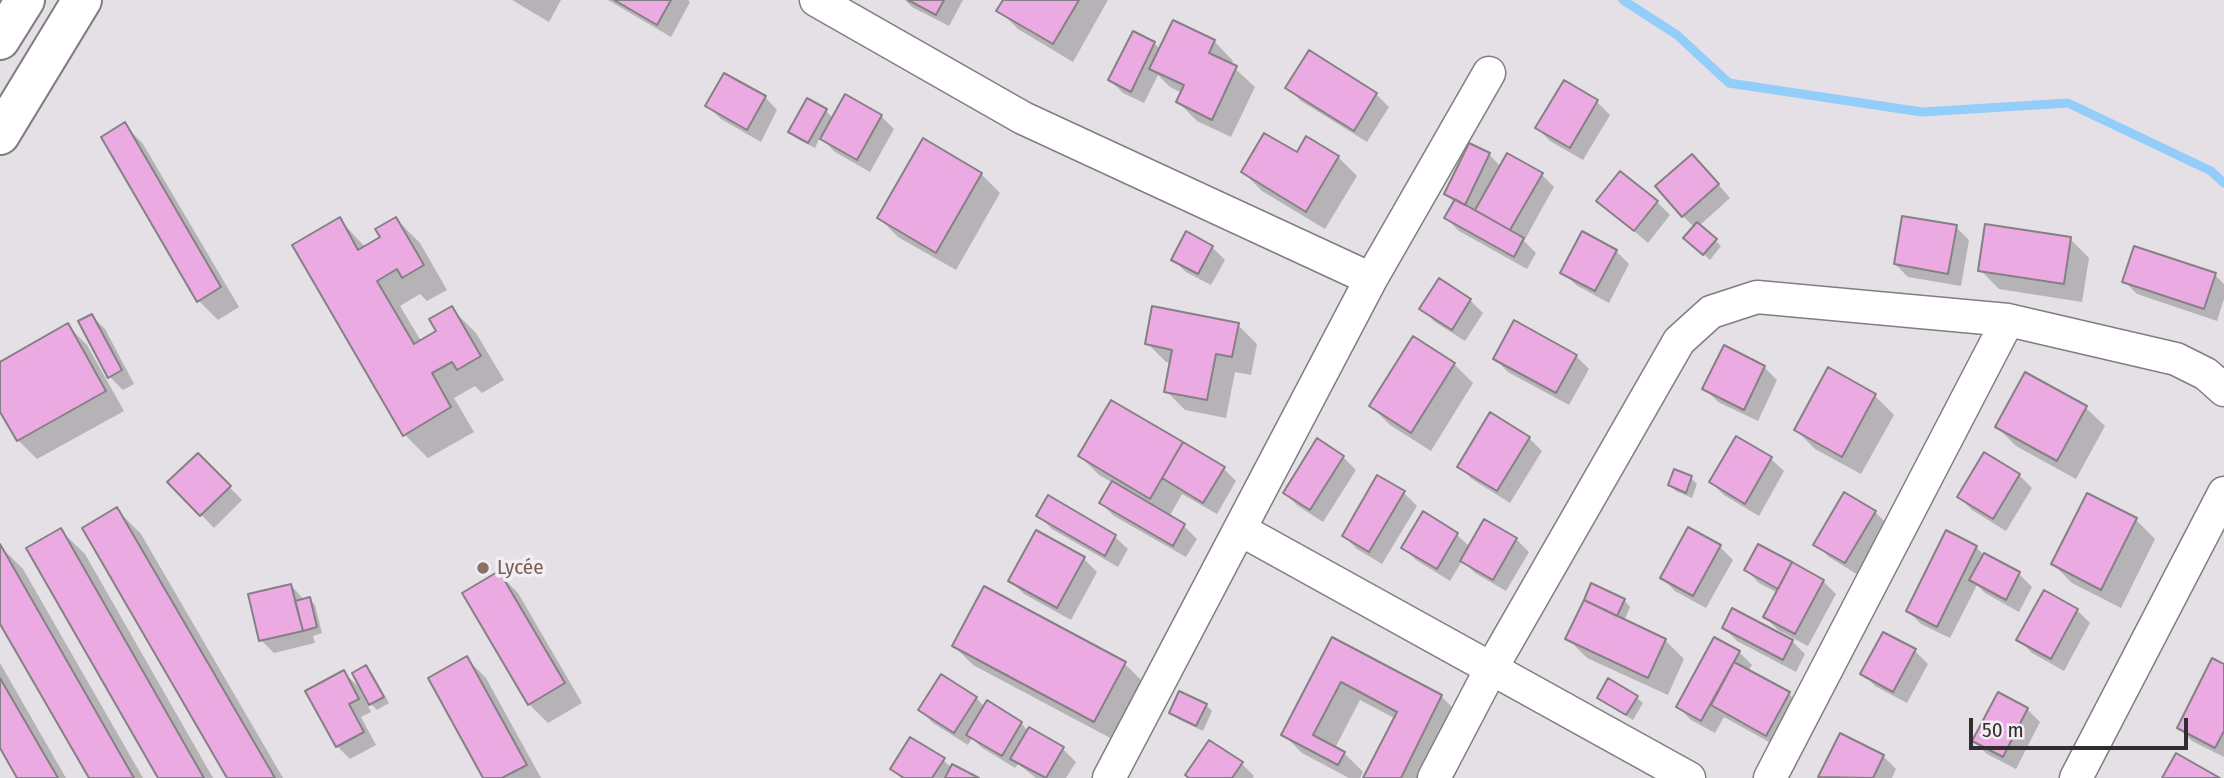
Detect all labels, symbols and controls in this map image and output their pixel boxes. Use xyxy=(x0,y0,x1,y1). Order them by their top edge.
place label: Lycée xyxy=(497,555,544,581)
marker: Lycée xyxy=(475,560,491,576)
scale bar xyxy=(1972,704,2191,748)
text: 50 m xyxy=(1982,717,2024,743)

